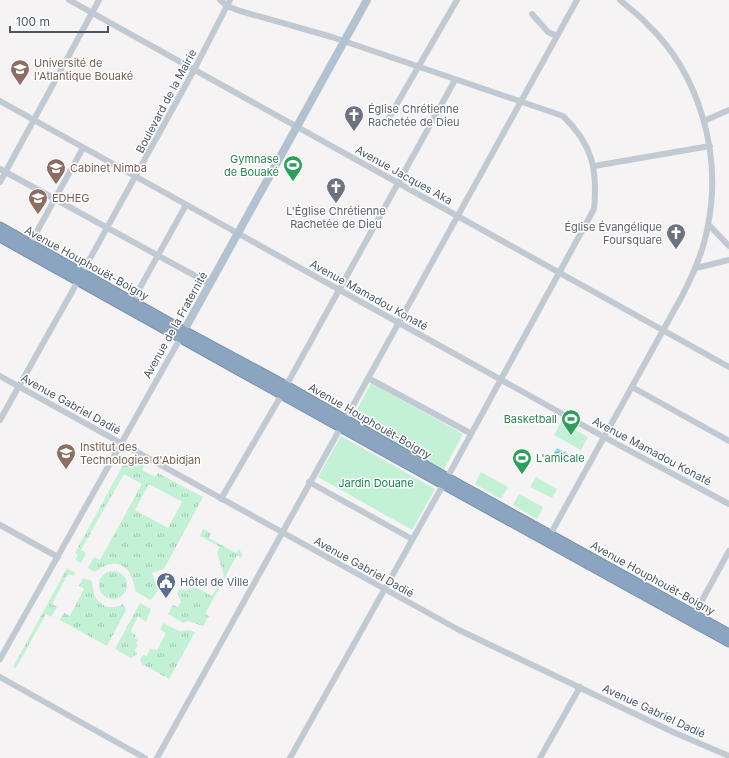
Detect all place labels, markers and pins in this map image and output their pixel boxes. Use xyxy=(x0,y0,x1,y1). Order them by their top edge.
place label: Université de l'Atlantique Bouaké xyxy=(34,56,133,83)
school or university icon: Université de l'Atlantique Bouaké xyxy=(9,58,31,86)
place label: Église Chrétienne Rachetée de Dieu xyxy=(368,102,460,129)
church icon: Église Chrétienne Rachetée de Dieu xyxy=(343,104,365,132)
place label: Gymnase de Bouaké xyxy=(224,152,279,179)
sports icon: Gymnase de Bouaké xyxy=(282,154,304,182)
school or university icon: Cabinet Nimba xyxy=(45,157,67,185)
place label: Cabinet Nimba xyxy=(70,161,147,175)
church icon: L'Église Chrétienne Rachetée de Dieu xyxy=(325,176,347,204)
school or university icon: EDHEG xyxy=(27,187,49,215)
place label: EDHEG xyxy=(52,191,90,205)
place label: L'Église Chrétienne Rachetée de Dieu xyxy=(286,204,386,231)
place label: Église Évangélique Foursquare xyxy=(564,220,662,247)
church icon: Église Évangélique Foursquare xyxy=(665,222,687,250)
sports icon: Basketball xyxy=(560,408,582,436)
place label: Basketball xyxy=(504,412,557,426)
place label: Institut des Technologies d'Abidjan xyxy=(80,440,201,467)
school or university icon: Institut des Technologies d'Abidjan xyxy=(55,442,77,470)
sports icon: L'amicale xyxy=(511,447,533,475)
place label: L'amicale xyxy=(536,451,585,465)
public building icon: Hôtel de Ville xyxy=(155,571,177,599)
place label: Hôtel de Ville xyxy=(180,575,249,589)

